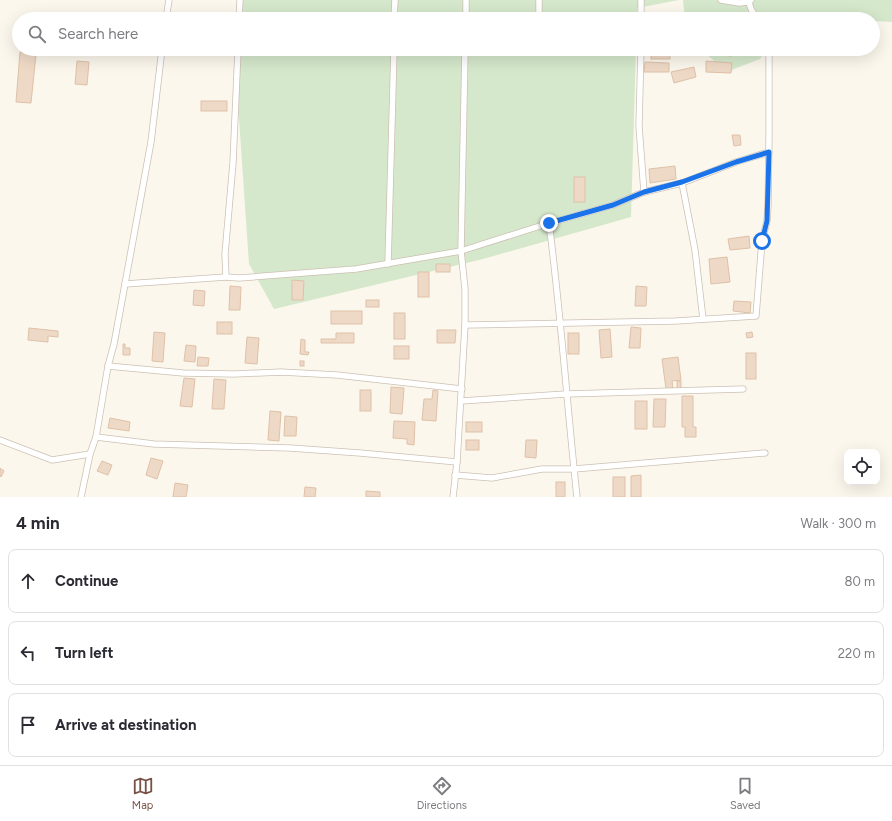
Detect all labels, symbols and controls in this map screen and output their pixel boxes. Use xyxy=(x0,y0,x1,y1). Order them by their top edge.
search box xyxy=(12,12,880,56)
icon: search xyxy=(26,23,48,45)
text: Search here xyxy=(58,25,138,43)
route end xyxy=(540,214,558,232)
route start xyxy=(753,232,771,250)
map controls xyxy=(844,449,880,485)
button: locate xyxy=(844,449,880,485)
text: 4 min xyxy=(16,513,60,533)
text: Walk · 300 m xyxy=(801,516,876,531)
icon: ahead xyxy=(17,570,39,592)
text: Continue xyxy=(55,572,118,590)
text: 80 m xyxy=(844,574,875,589)
icon: left xyxy=(17,642,39,664)
text: Turn left xyxy=(55,644,113,662)
text: 220 m xyxy=(838,646,875,661)
icon: arrive xyxy=(17,714,39,736)
text: Arrive at destination xyxy=(55,716,196,734)
tab: Map xyxy=(132,775,154,812)
tab: Directions xyxy=(417,775,467,812)
tab: Saved xyxy=(730,775,760,812)

